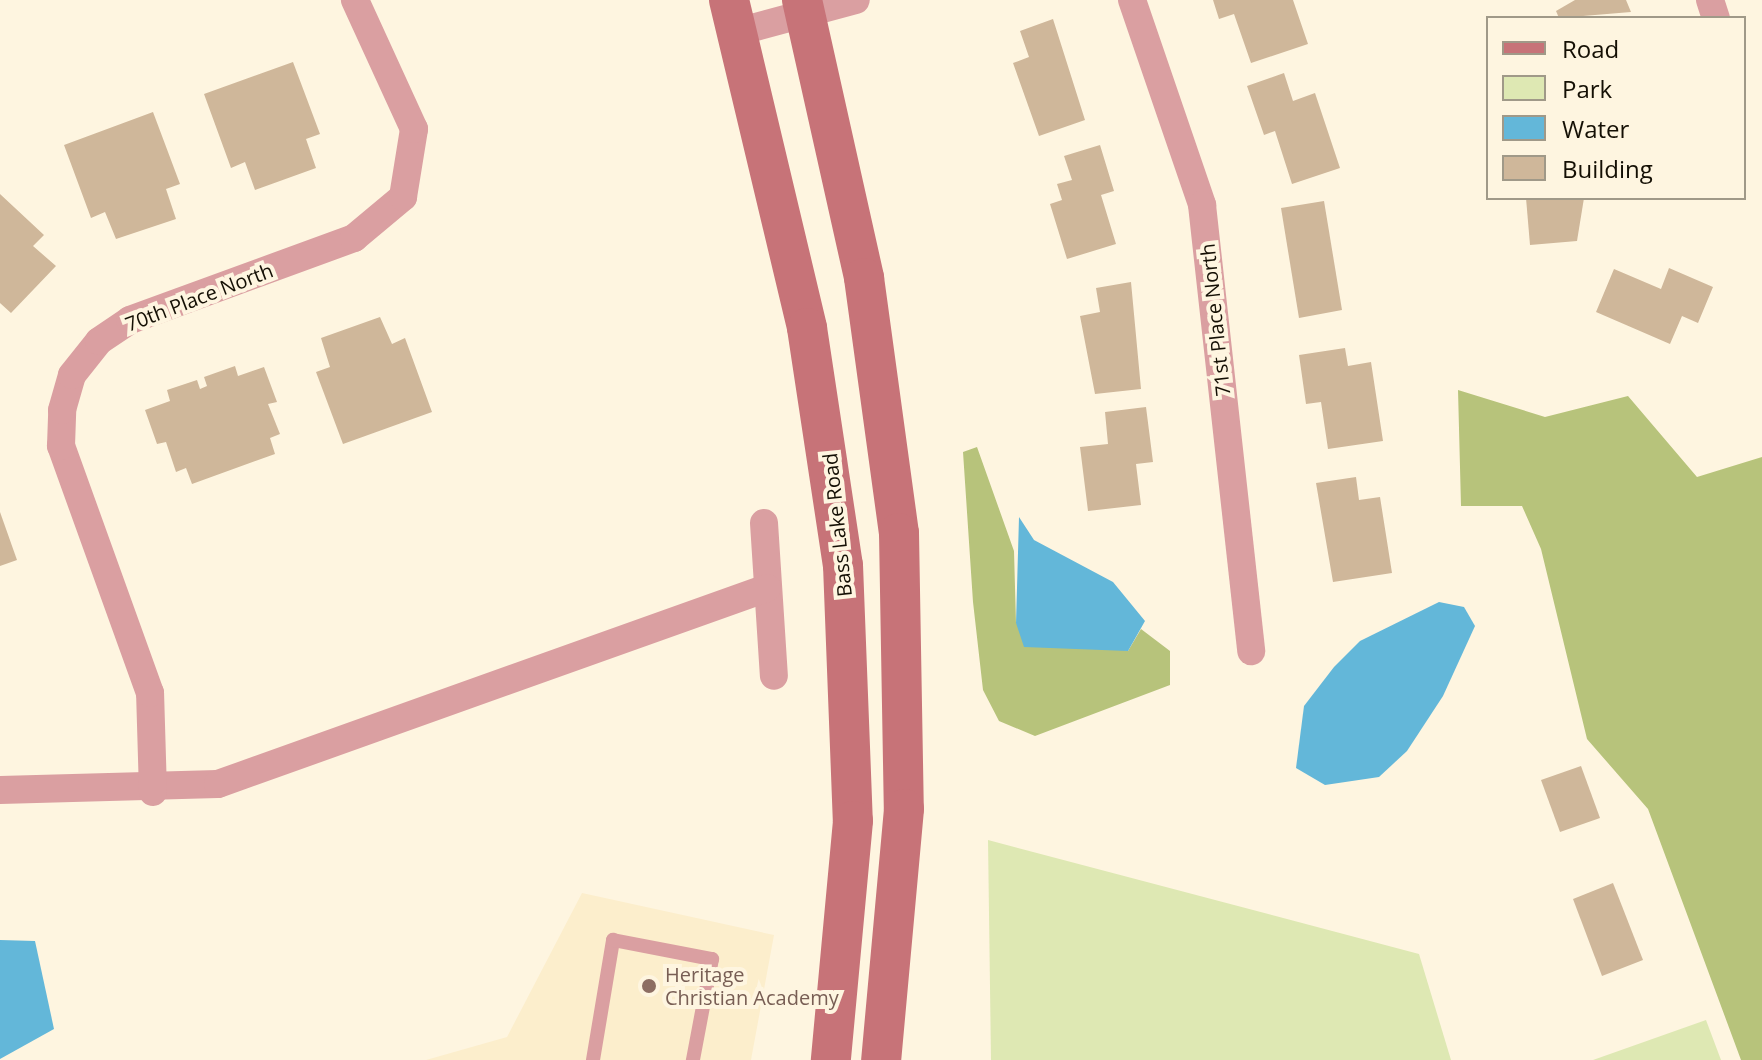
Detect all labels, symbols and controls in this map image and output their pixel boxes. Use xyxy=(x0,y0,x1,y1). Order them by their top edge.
legend xyxy=(1486,16,1746,200)
text: Road xyxy=(1562,32,1619,65)
text: Park xyxy=(1562,72,1612,105)
text: Water xyxy=(1562,112,1629,145)
text: Building xyxy=(1562,152,1653,185)
street label: 71st Place North xyxy=(1195,242,1235,398)
street label: 70th Place North xyxy=(122,258,276,336)
street label: Bass Lake Road xyxy=(818,452,856,598)
place label: Heritage Christian Academy xyxy=(665,962,839,1009)
marker: Heritage Christian Academy xyxy=(640,977,658,995)

